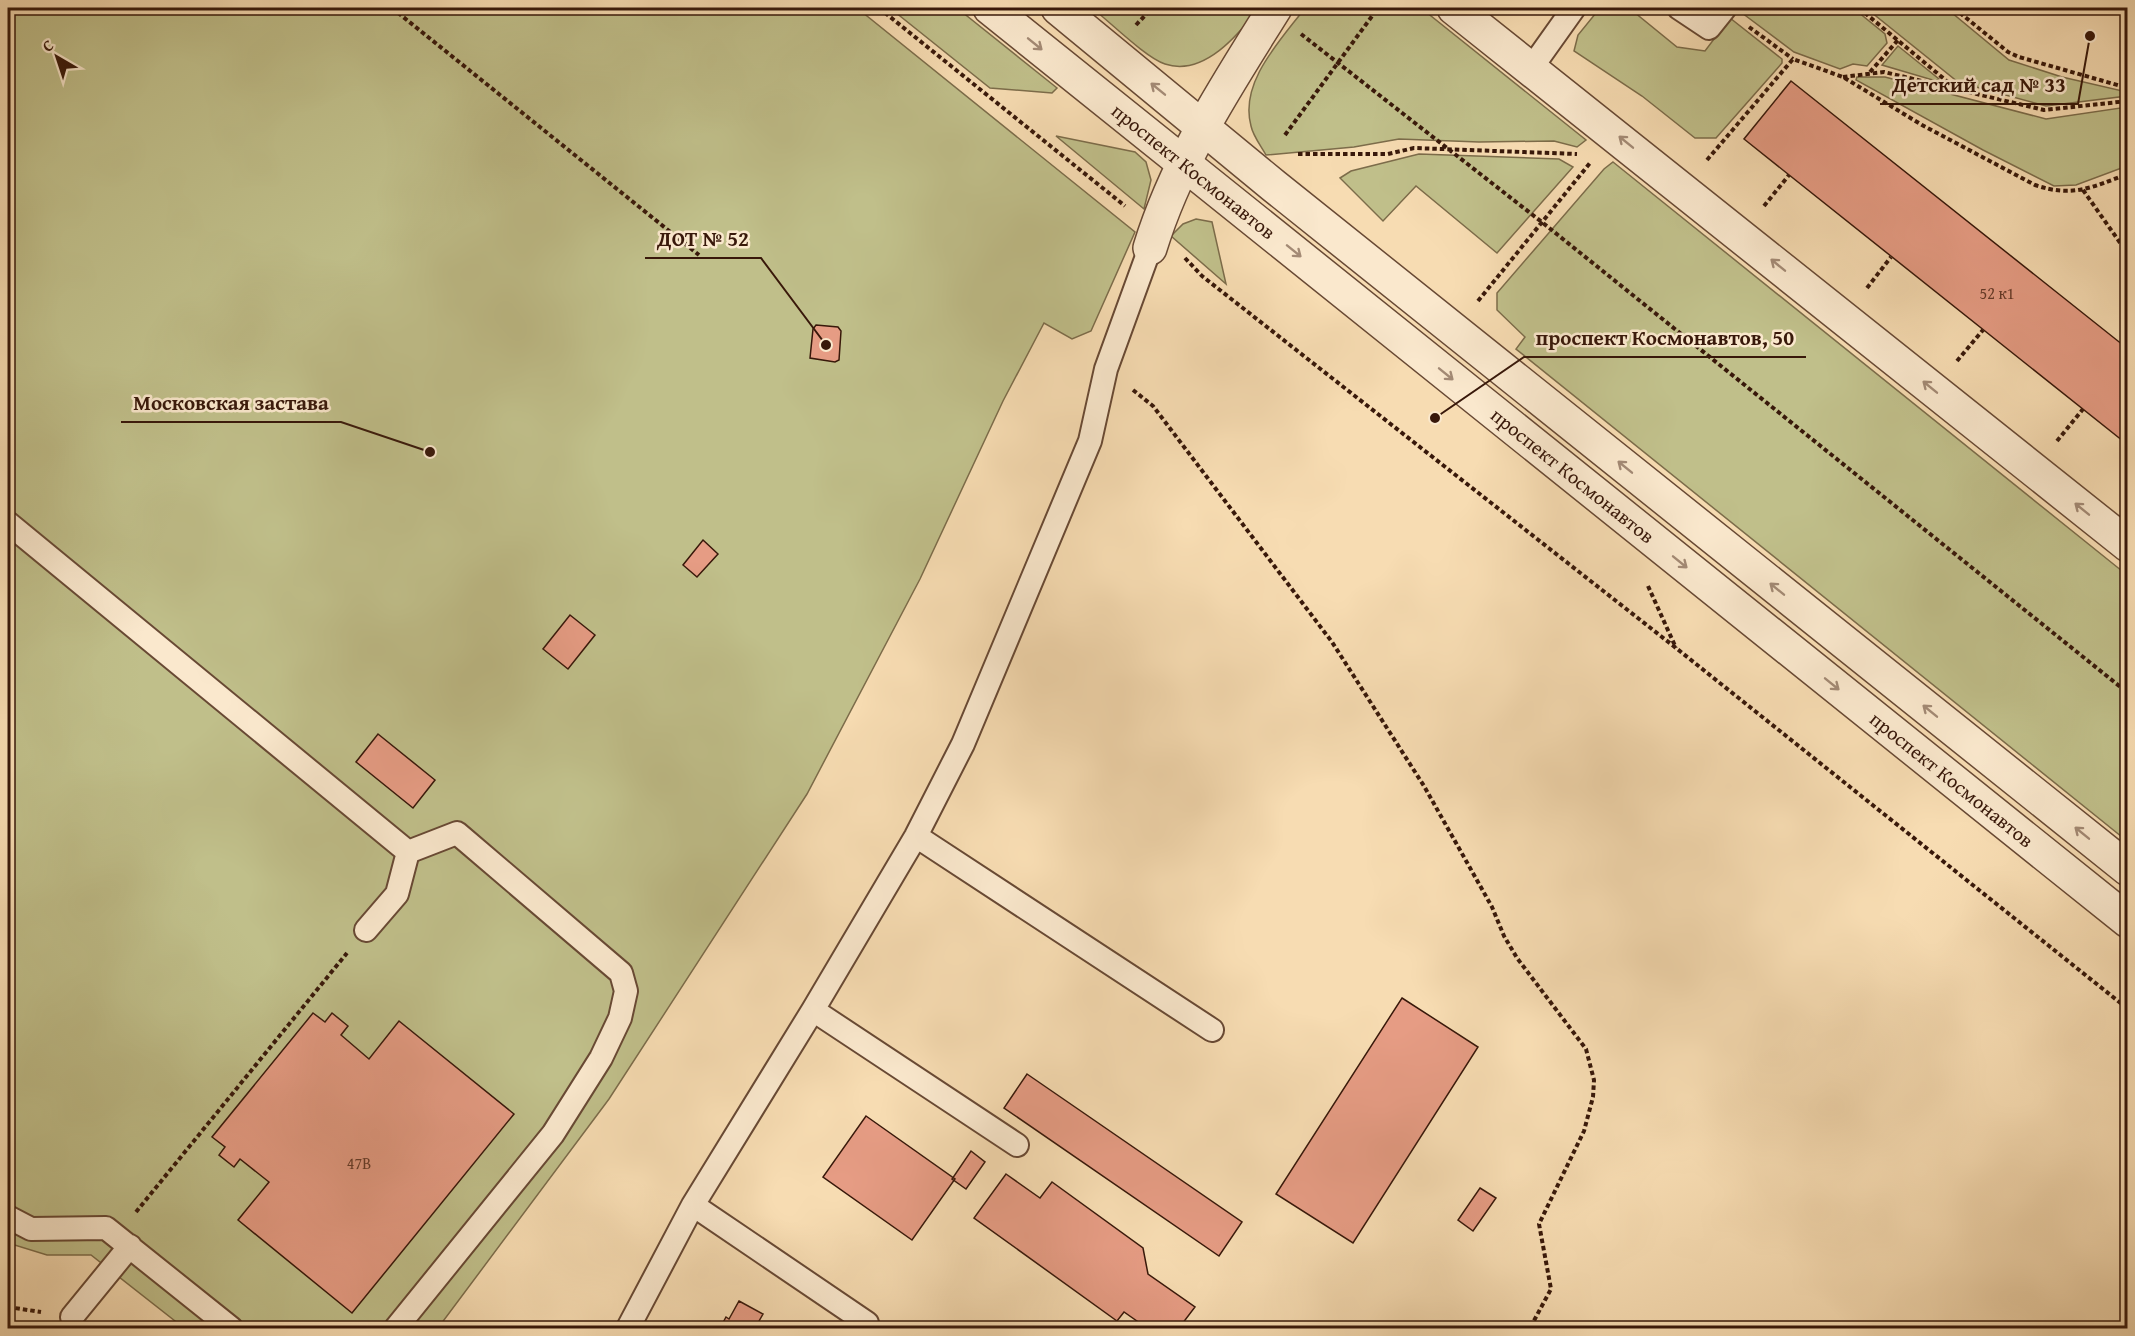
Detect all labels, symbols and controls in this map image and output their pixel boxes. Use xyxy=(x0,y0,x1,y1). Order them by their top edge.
north arrow xyxy=(27,27,87,87)
text: С xyxy=(36,33,59,58)
one-way arrow xyxy=(1027,38,1043,51)
callout: Детский сад № 33 xyxy=(1880,65,2078,104)
text: Детский сад № 33 xyxy=(1891,69,2066,100)
one-way arrow xyxy=(1150,82,1166,95)
street label: проспект Космонавтов xyxy=(1106,96,1282,246)
one-way arrow xyxy=(1618,136,1634,149)
callout: ДОТ № 52 xyxy=(645,219,761,258)
text: ДОТ № 52 xyxy=(656,223,749,254)
one-way arrow xyxy=(1286,245,1302,258)
one-way arrow xyxy=(1770,258,1786,271)
house number: 52 к1 xyxy=(1979,281,2015,305)
callout: проспект Космонавтов, 50 xyxy=(1524,318,1806,357)
text: проспект Космонавтов, 50 xyxy=(1536,322,1794,353)
one-way arrow xyxy=(1438,367,1454,380)
one-way arrow xyxy=(1922,380,1938,393)
callout: Московская застава xyxy=(121,383,341,422)
text: Московская застава xyxy=(133,387,329,418)
street label: проспект Космонавтов xyxy=(1485,400,1661,550)
one-way arrow xyxy=(1617,461,1633,474)
one-way arrow xyxy=(2074,502,2090,515)
one-way arrow xyxy=(1672,555,1688,568)
one-way arrow xyxy=(1769,583,1785,596)
one-way arrow xyxy=(1824,677,1840,690)
street label: проспект Космонавтов xyxy=(1864,704,2040,854)
one-way arrow xyxy=(1922,704,1938,717)
one-way arrow xyxy=(2074,826,2090,839)
house number: 47В xyxy=(347,1151,371,1175)

